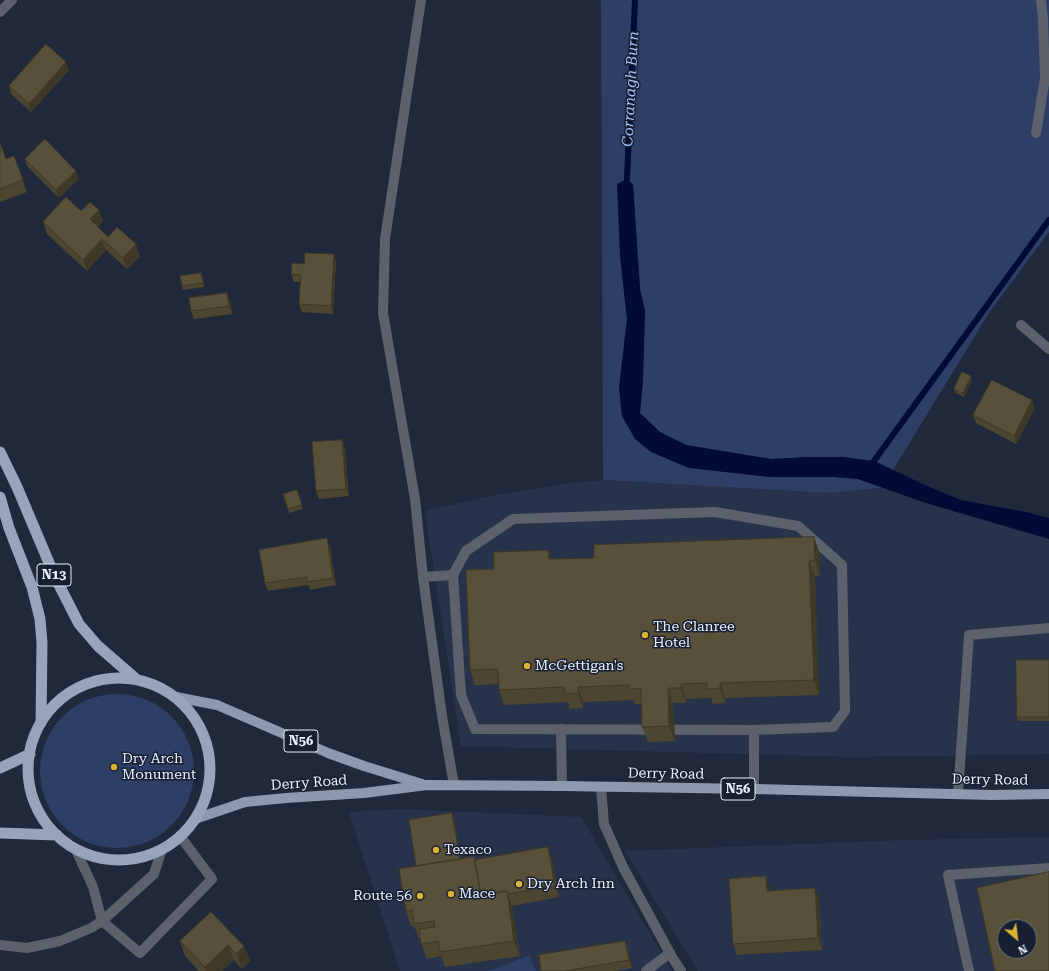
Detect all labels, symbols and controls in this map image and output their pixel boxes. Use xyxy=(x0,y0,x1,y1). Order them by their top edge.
water label: Corranagh Burn xyxy=(619,31,643,147)
road number: N13 xyxy=(37,564,71,586)
place label: The Clanree Hotel xyxy=(653,619,735,652)
marker: The Clanree Hotel xyxy=(640,630,650,640)
place label: McGettigan's xyxy=(535,658,623,674)
marker: McGettigan's xyxy=(522,661,532,671)
road number: N56 xyxy=(284,730,318,752)
place label: Dry Arch Monument xyxy=(122,751,196,784)
marker: Dry Arch Monument xyxy=(109,762,119,772)
street label: Derry Road xyxy=(628,765,704,783)
street label: Derry Road xyxy=(952,771,1028,789)
street label: Derry Road xyxy=(270,772,348,794)
road number: N56 xyxy=(721,778,755,800)
place label: Texaco xyxy=(444,842,492,858)
marker: Texaco xyxy=(431,845,441,855)
place label: Dry Arch Inn xyxy=(527,876,615,892)
marker: Dry Arch Inn xyxy=(514,879,524,889)
place label: Mace xyxy=(459,886,495,902)
place label: Route 56 xyxy=(353,888,412,904)
marker: Mace xyxy=(446,889,456,899)
marker: Route 56 xyxy=(415,891,425,901)
north arrow xyxy=(997,919,1037,959)
text: N xyxy=(1016,941,1029,957)

